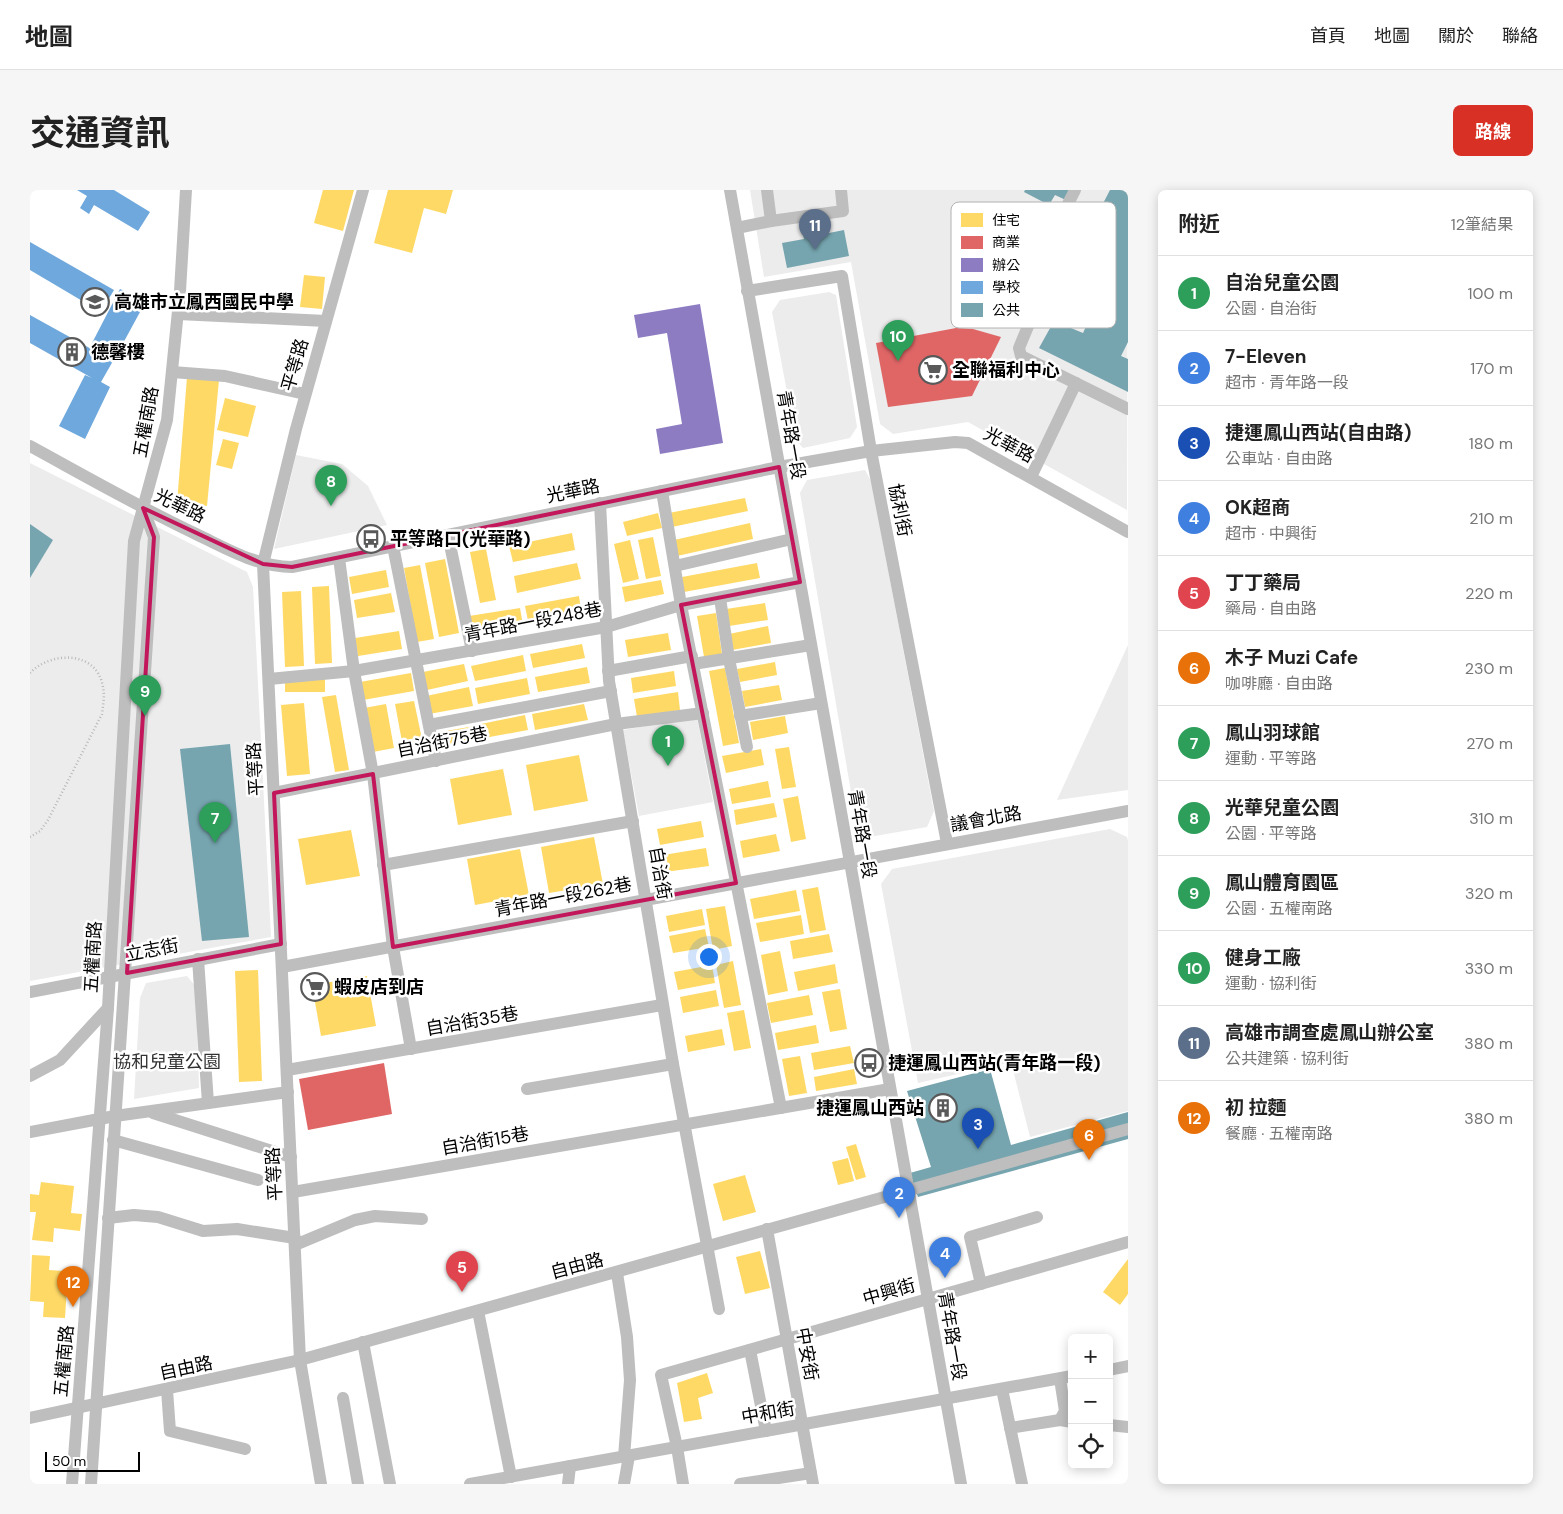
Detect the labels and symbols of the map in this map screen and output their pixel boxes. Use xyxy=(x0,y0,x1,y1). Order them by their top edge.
legend xyxy=(951,202,1116,328)
pin: 11 xyxy=(799,209,831,250)
text: 住宅 xyxy=(992,211,1020,229)
text: 商業 xyxy=(992,233,1020,251)
text: 辦公 xyxy=(992,256,1020,274)
text: 學校 xyxy=(992,278,1020,296)
school or university icon: 高雄市立鳳西國民中學 xyxy=(80,287,110,317)
place label: 高雄市立鳳西國民中學 xyxy=(114,290,294,314)
text: 公共 xyxy=(992,301,1020,319)
pin: 10 xyxy=(882,320,914,361)
street label: 平等路 xyxy=(276,336,314,394)
building icon: 德馨樓 xyxy=(57,337,87,367)
place label: 德馨樓 xyxy=(91,340,145,364)
supermarket icon: 全聯福利中心 xyxy=(918,355,948,385)
place label: 全聯福利中心 xyxy=(952,358,1060,382)
street label: 五權南路 xyxy=(128,384,164,460)
street label: 青年路一段 xyxy=(771,389,811,481)
street label: 光華路 xyxy=(980,422,1038,468)
pin: 8 xyxy=(315,465,347,506)
street label: 光華路 xyxy=(544,474,602,508)
street label: 協利街 xyxy=(883,481,917,539)
street label: 光華路 xyxy=(150,483,210,529)
bus stop icon: 平等路口(光華路) xyxy=(356,524,386,554)
place label: 平等路口(光華路) xyxy=(390,527,531,551)
street label: 青年路一段248巷 xyxy=(462,597,604,647)
pin: 9 xyxy=(129,675,161,716)
street label: 自治街75巷 xyxy=(395,721,489,763)
pin: 1 xyxy=(652,725,684,766)
street label: 平等路 xyxy=(242,741,268,797)
street label: 青年路一段 xyxy=(842,788,882,880)
street label: 議會北路 xyxy=(948,801,1024,837)
pin: 7 xyxy=(199,802,231,843)
street label: 自治街 xyxy=(643,844,677,902)
street label: 青年路一段262巷 xyxy=(492,872,634,922)
street label: 五權南路 xyxy=(79,920,107,994)
street label: 立志街 xyxy=(123,933,181,967)
your location xyxy=(696,944,722,970)
supermarket icon: 蝦皮店到店 xyxy=(300,972,330,1002)
place label: 蝦皮店到店 xyxy=(334,975,424,999)
street label: 自治街35巷 xyxy=(424,1001,520,1041)
bus stop icon: 捷運鳳山西站(青年路一段) xyxy=(854,1048,884,1078)
park label: 協和兒童公園 xyxy=(113,1050,221,1074)
place label: 捷運鳳山西站(青年路一段) xyxy=(888,1051,1101,1075)
building icon: 捷運鳳山西站 xyxy=(928,1093,958,1123)
place label: 捷運鳳山西站 xyxy=(816,1096,924,1120)
pin: 3 xyxy=(962,1108,994,1149)
pin: 6 xyxy=(1073,1119,1105,1160)
street label: 自治街15巷 xyxy=(439,1121,531,1161)
street label: 平等路 xyxy=(261,1146,287,1202)
pin: 2 xyxy=(883,1177,915,1218)
pin: 4 xyxy=(929,1237,961,1278)
street label: 自由路 xyxy=(548,1247,606,1285)
pin: 5 xyxy=(446,1251,478,1292)
pin: 12 xyxy=(57,1266,89,1307)
street label: 中興街 xyxy=(860,1273,918,1311)
street label: 青年路一段 xyxy=(932,1290,972,1382)
street label: 五權南路 xyxy=(49,1324,79,1398)
street label: 中安街 xyxy=(790,1325,824,1383)
street label: 自由路 xyxy=(157,1351,215,1385)
street label: 中和街 xyxy=(739,1396,797,1430)
scale bar xyxy=(45,1449,140,1472)

